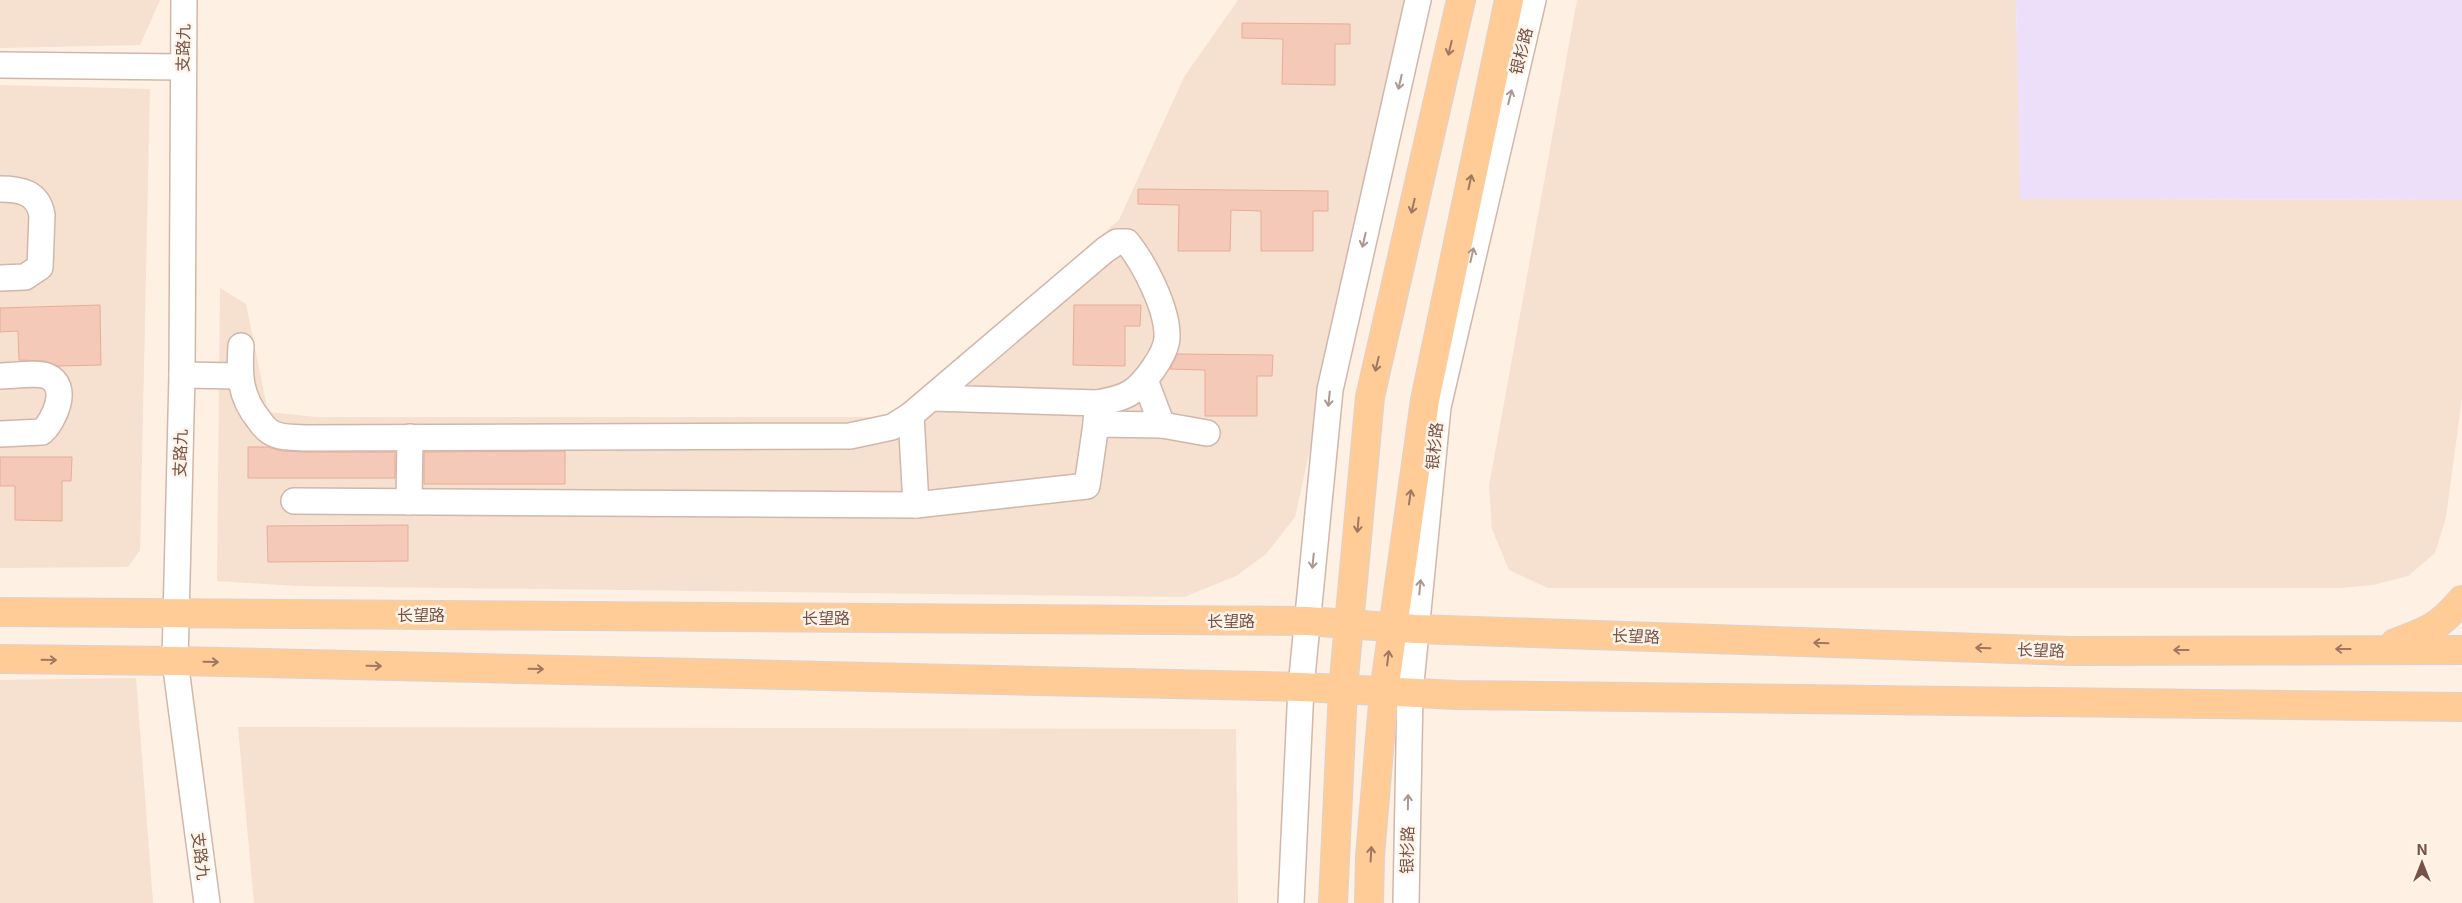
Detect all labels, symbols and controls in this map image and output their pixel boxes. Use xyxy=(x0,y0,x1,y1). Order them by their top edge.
street label: 支路九 xyxy=(173,24,193,72)
street label: 银杉路 xyxy=(1505,25,1537,77)
one-way arrow xyxy=(1445,39,1454,55)
one-way arrow xyxy=(1395,73,1404,89)
one-way arrow xyxy=(1506,89,1515,105)
one-way arrow xyxy=(1466,175,1475,191)
one-way arrow xyxy=(1408,197,1418,213)
one-way arrow xyxy=(1359,232,1368,248)
one-way arrow xyxy=(1468,247,1477,263)
one-way arrow xyxy=(1372,356,1381,372)
one-way arrow xyxy=(1324,391,1334,407)
street label: 银杉路 xyxy=(1422,421,1446,471)
street label: 支路九 xyxy=(169,429,191,477)
one-way arrow xyxy=(1406,489,1416,505)
one-way arrow xyxy=(1353,517,1363,533)
one-way arrow xyxy=(1308,552,1318,568)
one-way arrow xyxy=(1415,580,1425,596)
street label: 长望路 xyxy=(397,605,445,625)
street label: 长望路 xyxy=(802,608,850,628)
street label: 长望路 xyxy=(1207,611,1255,631)
street label: 长望路 xyxy=(1612,625,1660,647)
one-way arrow xyxy=(1813,638,1829,647)
street label: 长望路 xyxy=(2017,639,2065,661)
one-way arrow xyxy=(1976,643,1992,653)
one-way arrow xyxy=(2173,645,2190,655)
one-way arrow xyxy=(2336,645,2352,654)
one-way arrow xyxy=(1383,650,1393,666)
one-way arrow xyxy=(40,655,56,665)
one-way arrow xyxy=(202,657,219,667)
one-way arrow xyxy=(365,661,381,671)
one-way arrow xyxy=(528,665,544,674)
one-way arrow xyxy=(1403,794,1413,810)
street label: 银杉路 xyxy=(1397,826,1417,874)
street label: 支路九 xyxy=(188,831,214,881)
north arrow xyxy=(2397,838,2447,888)
text: N xyxy=(2417,841,2427,858)
one-way arrow xyxy=(1366,847,1375,863)

